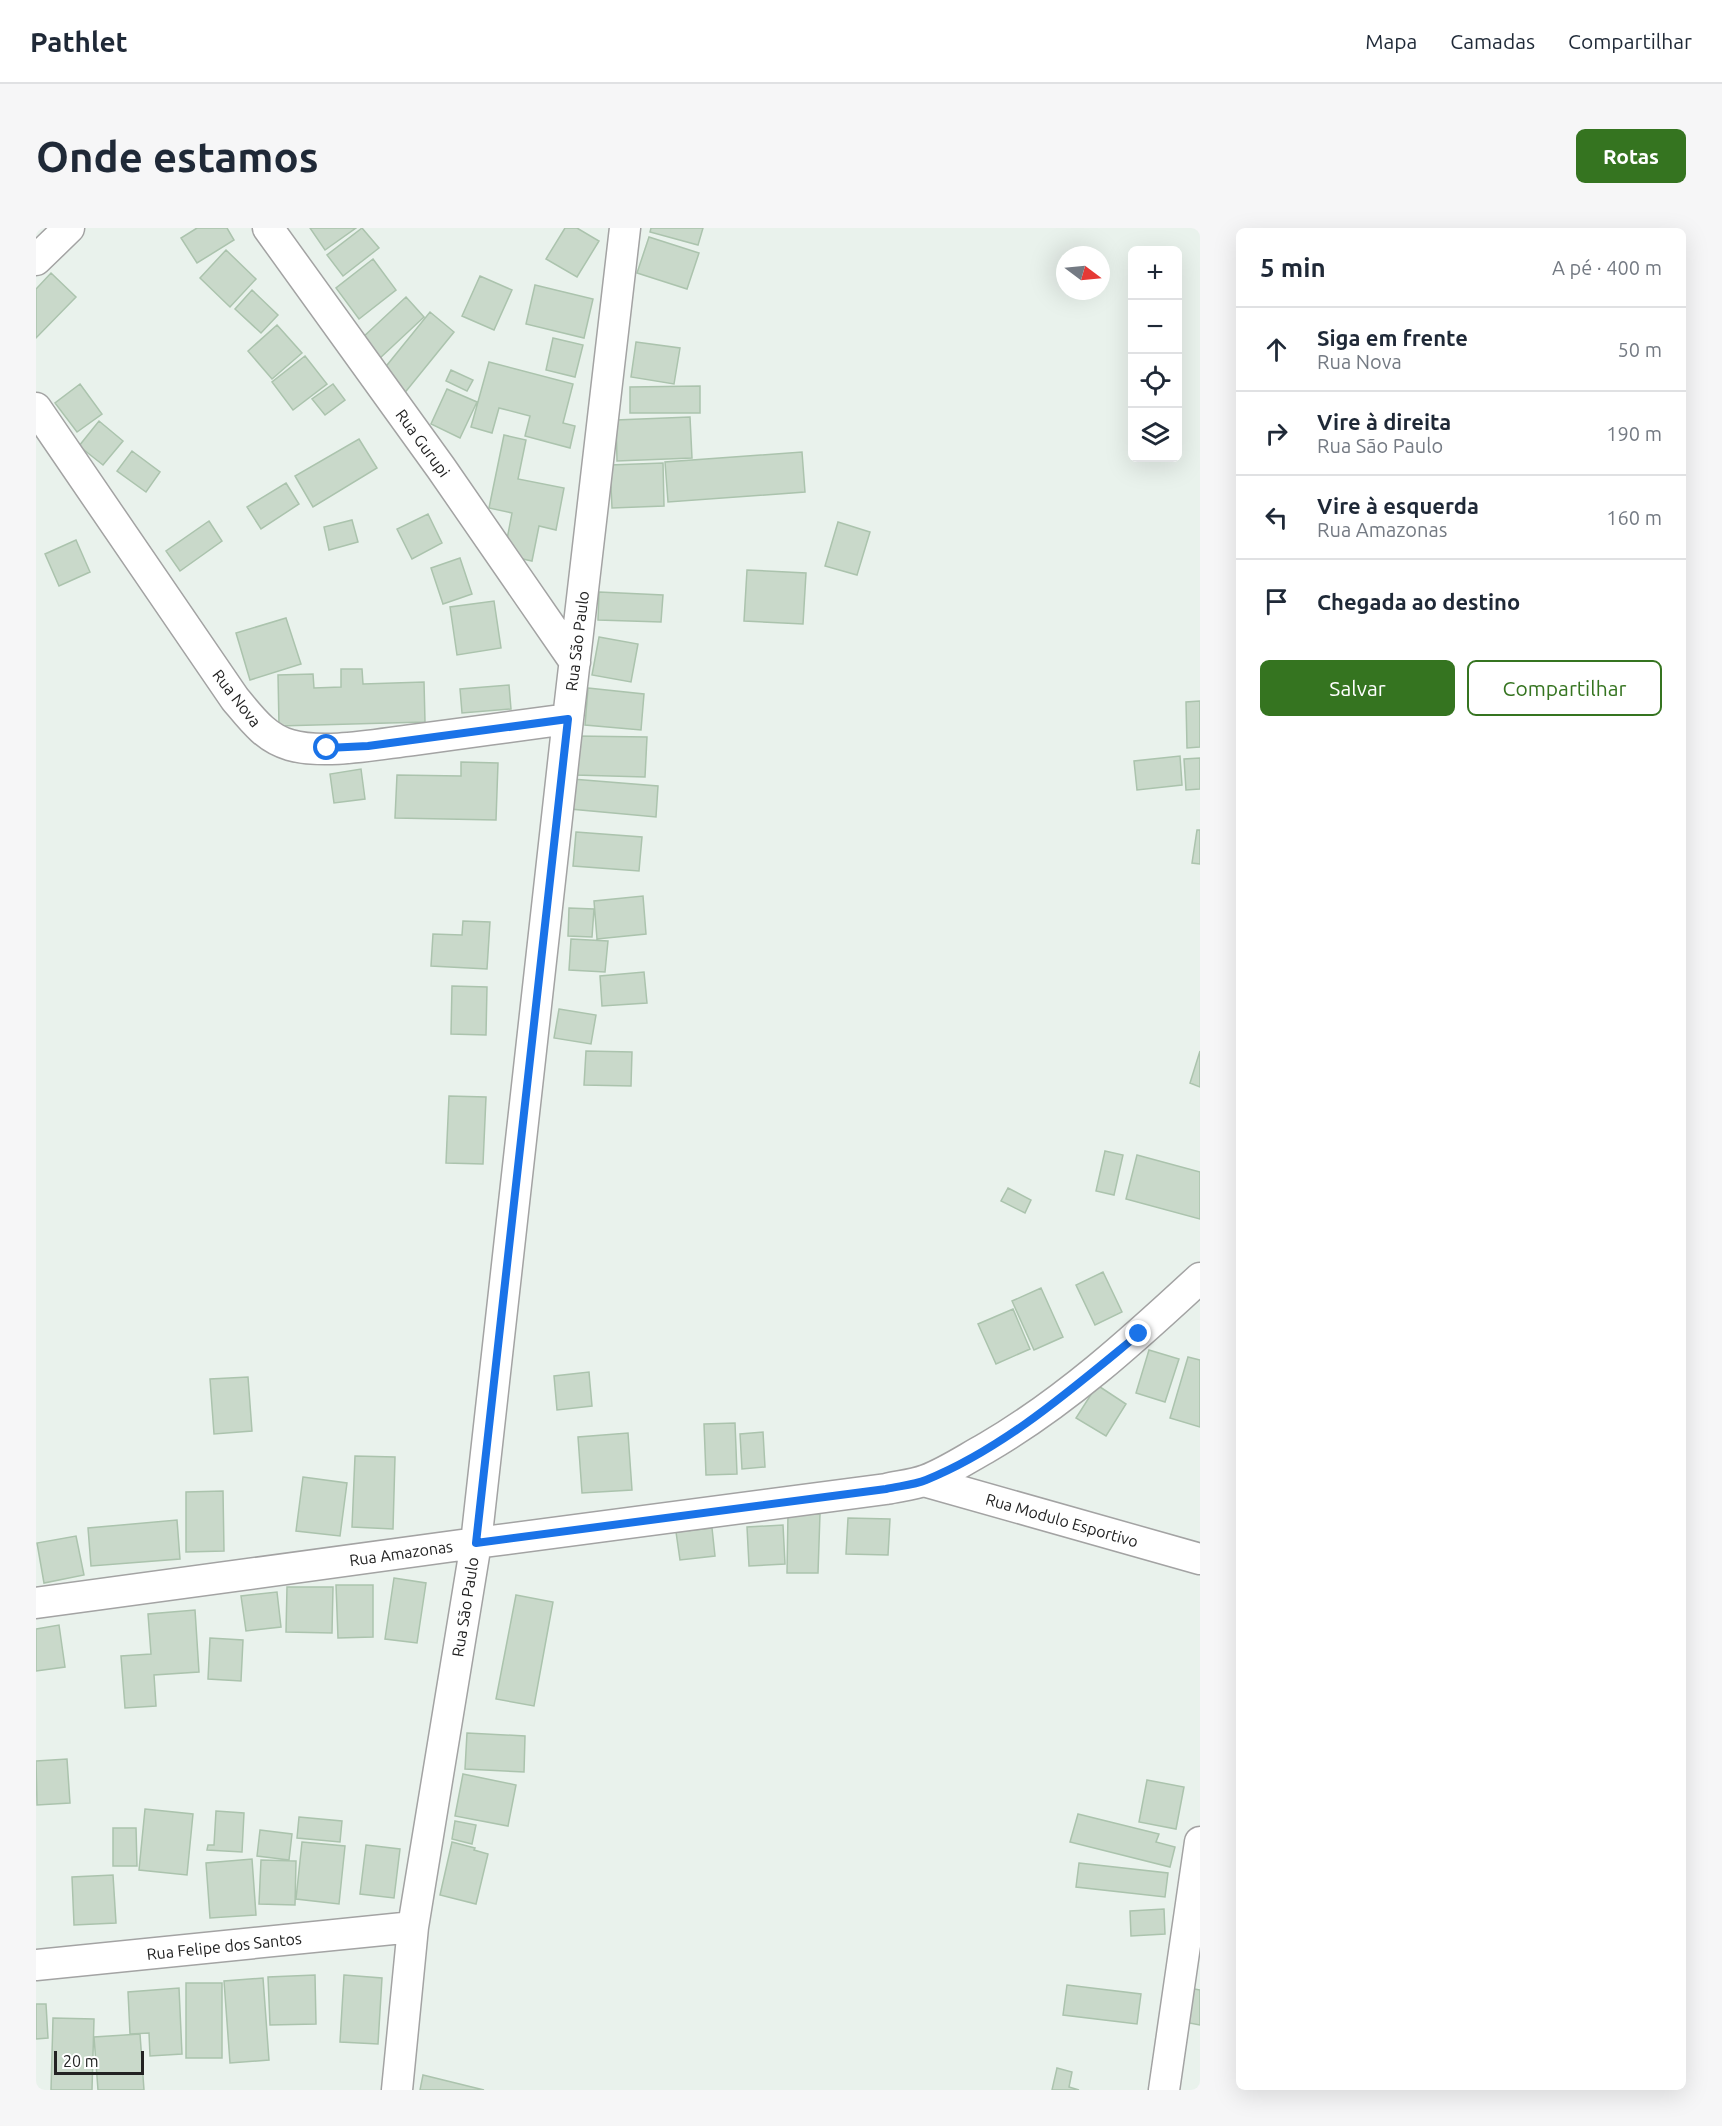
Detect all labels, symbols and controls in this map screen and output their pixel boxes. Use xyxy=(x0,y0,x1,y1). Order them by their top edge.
text: Pathlet xyxy=(30,26,128,57)
text: Mapa xyxy=(1365,29,1417,53)
text: Camadas xyxy=(1450,29,1535,53)
text: Compartilhar xyxy=(1568,29,1692,53)
button: Rotas xyxy=(1576,129,1686,183)
text: Onde estamos xyxy=(36,133,319,180)
north arrow xyxy=(1056,246,1110,300)
map controls xyxy=(1128,246,1182,462)
button: + xyxy=(1128,246,1182,300)
text: 5 min xyxy=(1260,253,1326,282)
text: A pé · 400 m xyxy=(1552,256,1662,279)
button: − xyxy=(1128,300,1182,354)
text: Siga em frente xyxy=(1317,325,1468,350)
icon: ahead xyxy=(1260,333,1293,366)
text: 50 m xyxy=(1618,338,1662,361)
text: Rua Nova xyxy=(1317,350,1402,373)
button: locate xyxy=(1128,354,1182,408)
street label: Rua Gurupi xyxy=(392,406,454,480)
button: layers xyxy=(1128,408,1182,462)
text: Vire à direita xyxy=(1317,409,1451,434)
icon: right xyxy=(1260,417,1293,450)
text: 190 m xyxy=(1606,422,1662,445)
text: Rua São Paulo xyxy=(1317,434,1443,457)
text: Vire à esquerda xyxy=(1317,493,1479,518)
icon: left xyxy=(1260,501,1293,534)
text: 160 m xyxy=(1606,506,1662,529)
text: Rua Amazonas xyxy=(1317,518,1447,541)
icon: arrive xyxy=(1260,585,1293,618)
text: Chegada ao destino xyxy=(1317,589,1520,614)
street label: Rua São Paulo xyxy=(562,590,592,692)
button: Salvar xyxy=(1260,660,1455,716)
button: Compartilhar xyxy=(1467,660,1662,716)
street label: Rua Nova xyxy=(209,666,265,730)
route start xyxy=(313,734,339,760)
route end xyxy=(1125,1320,1151,1346)
street label: Rua Modulo Esportivo xyxy=(984,1490,1140,1550)
street label: Rua Amazonas xyxy=(348,1537,454,1569)
street label: Rua São Paulo xyxy=(448,1556,482,1658)
street label: Rua Felipe dos Santos xyxy=(146,1929,302,1963)
scale bar xyxy=(54,2048,144,2076)
text: 20 m xyxy=(63,2052,99,2070)

